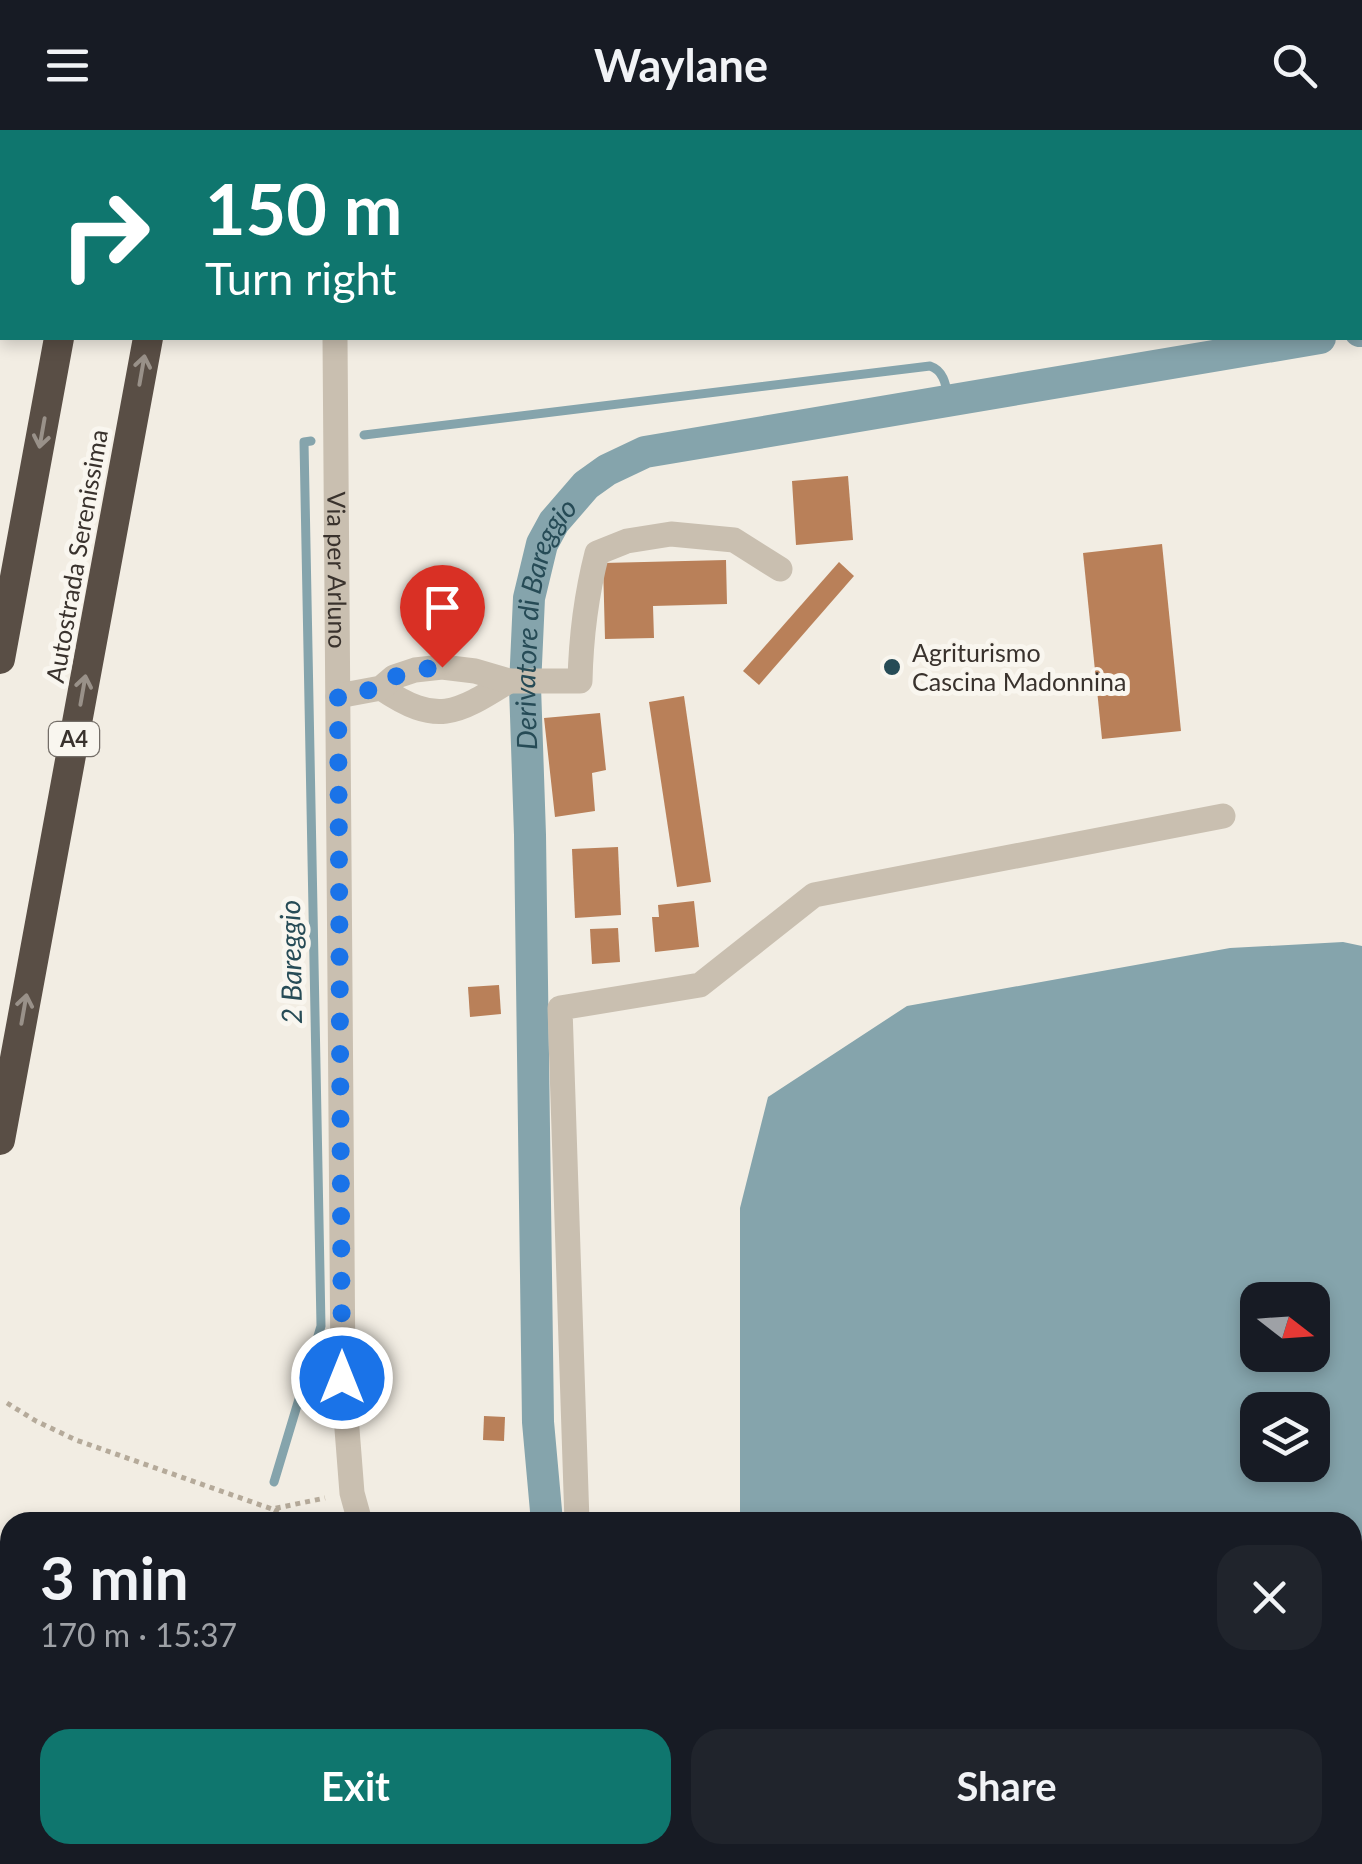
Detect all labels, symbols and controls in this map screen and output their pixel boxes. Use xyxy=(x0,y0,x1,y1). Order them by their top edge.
icon: menu xyxy=(40,38,95,93)
text: Waylane xyxy=(594,38,768,92)
icon: search xyxy=(1267,38,1322,93)
text: 150 m xyxy=(205,166,402,250)
icon: right xyxy=(40,170,170,300)
text: Turn right xyxy=(205,251,396,305)
one-way arrow xyxy=(133,355,152,387)
one-way arrow xyxy=(31,417,50,449)
street label: Autostrada Serenissima xyxy=(39,427,113,685)
water label: Derivatore di Bareggio xyxy=(507,490,583,751)
street label: Via per Arluno xyxy=(322,491,353,649)
pin xyxy=(400,565,485,668)
icon: arrive xyxy=(415,580,470,635)
place label: Agriturismo Cascina Madonnina xyxy=(912,637,1126,696)
marker: Agriturismo Cascina Madonnina xyxy=(881,656,903,678)
one-way arrow xyxy=(74,674,93,706)
road number: A4 xyxy=(49,722,99,756)
water label: 2 Bareggio xyxy=(272,900,308,1024)
one-way arrow xyxy=(15,994,34,1026)
north arrow xyxy=(1240,1282,1330,1372)
map controls xyxy=(1240,1282,1330,1482)
position arrow xyxy=(290,1326,394,1430)
button: layers xyxy=(1240,1392,1330,1482)
text: 3 min xyxy=(40,1541,189,1613)
button: close xyxy=(1217,1545,1322,1650)
text: 170 m · 15:37 xyxy=(40,1615,237,1654)
button: Exit xyxy=(40,1729,671,1844)
button: Share xyxy=(691,1729,1322,1844)

